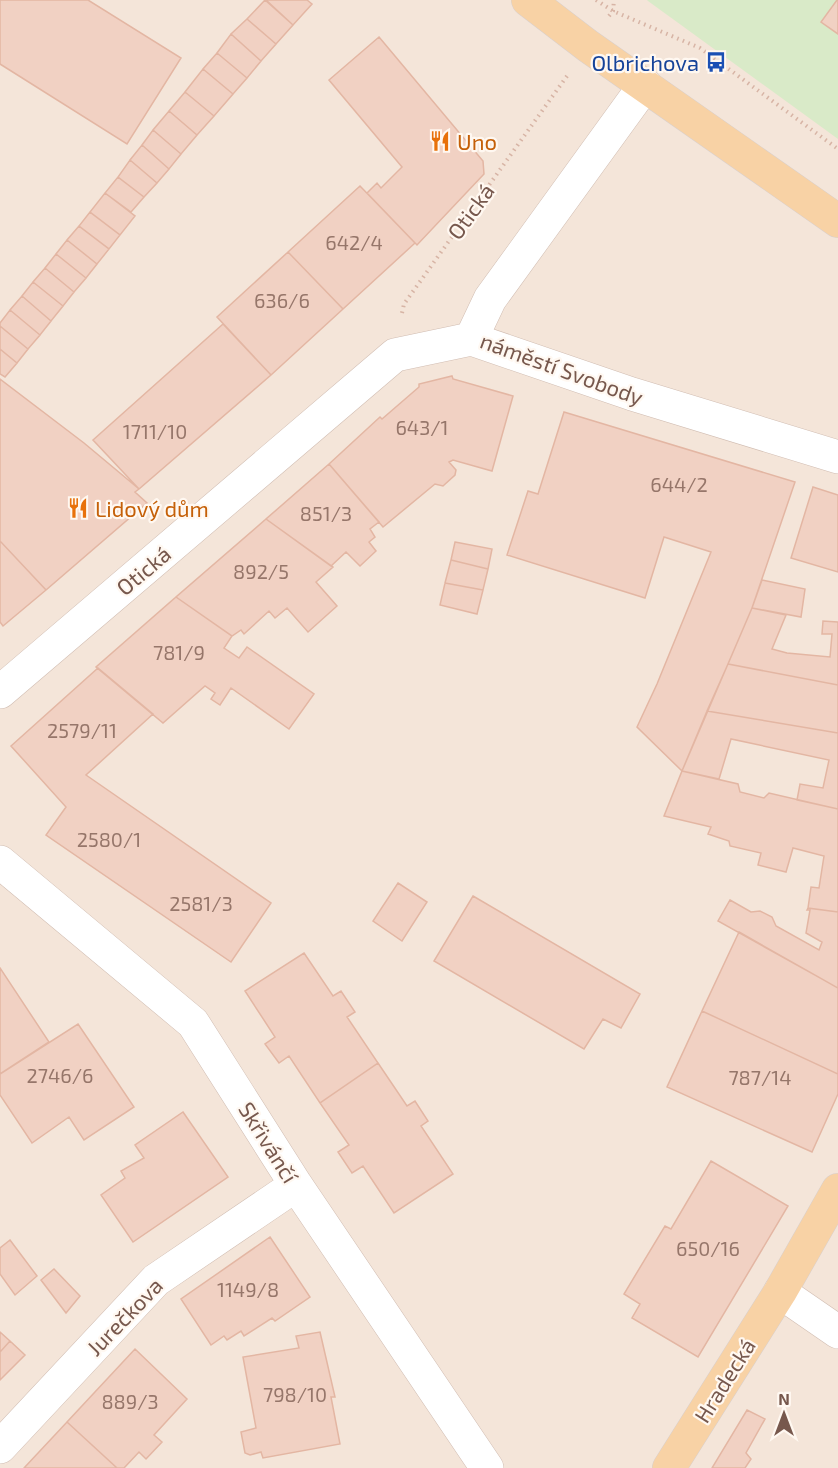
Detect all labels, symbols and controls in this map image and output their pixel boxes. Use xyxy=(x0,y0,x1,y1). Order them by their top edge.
place label: Olbrichova xyxy=(591,49,699,75)
bus stop icon: Olbrichova xyxy=(704,50,728,74)
place label: Uno xyxy=(457,128,497,154)
restaurant icon: Uno xyxy=(428,129,452,153)
street label: Otická xyxy=(441,178,499,244)
house number: 642/4 xyxy=(325,230,383,254)
house number: 636/6 xyxy=(254,288,310,312)
street label: náměstí Svobody xyxy=(477,326,647,410)
house number: 643/1 xyxy=(395,415,449,439)
house number: 1711/10 xyxy=(123,419,187,443)
house number: 644/2 xyxy=(650,472,708,496)
place label: Lidový dům xyxy=(95,495,209,521)
restaurant icon: Lidový dům xyxy=(66,496,90,520)
house number: 851/3 xyxy=(300,501,352,525)
street label: Otická xyxy=(111,540,175,600)
house number: 892/5 xyxy=(233,559,289,583)
house number: 781/9 xyxy=(153,640,205,664)
house number: 2579/11 xyxy=(47,718,117,742)
house number: 2580/1 xyxy=(77,827,141,851)
house number: 2581/3 xyxy=(169,891,233,915)
house number: 2746/6 xyxy=(27,1063,94,1087)
house number: 787/14 xyxy=(728,1065,792,1089)
street label: Skřivánčí xyxy=(234,1097,305,1189)
house number: 650/16 xyxy=(676,1236,740,1260)
street label: Jurečkova xyxy=(81,1272,167,1360)
house number: 1149/8 xyxy=(217,1277,279,1301)
street label: Hradecká xyxy=(688,1333,760,1427)
house number: 798/10 xyxy=(263,1382,327,1406)
north arrow xyxy=(754,1384,814,1444)
house number: 889/3 xyxy=(101,1389,159,1413)
text: N xyxy=(778,1389,790,1408)

